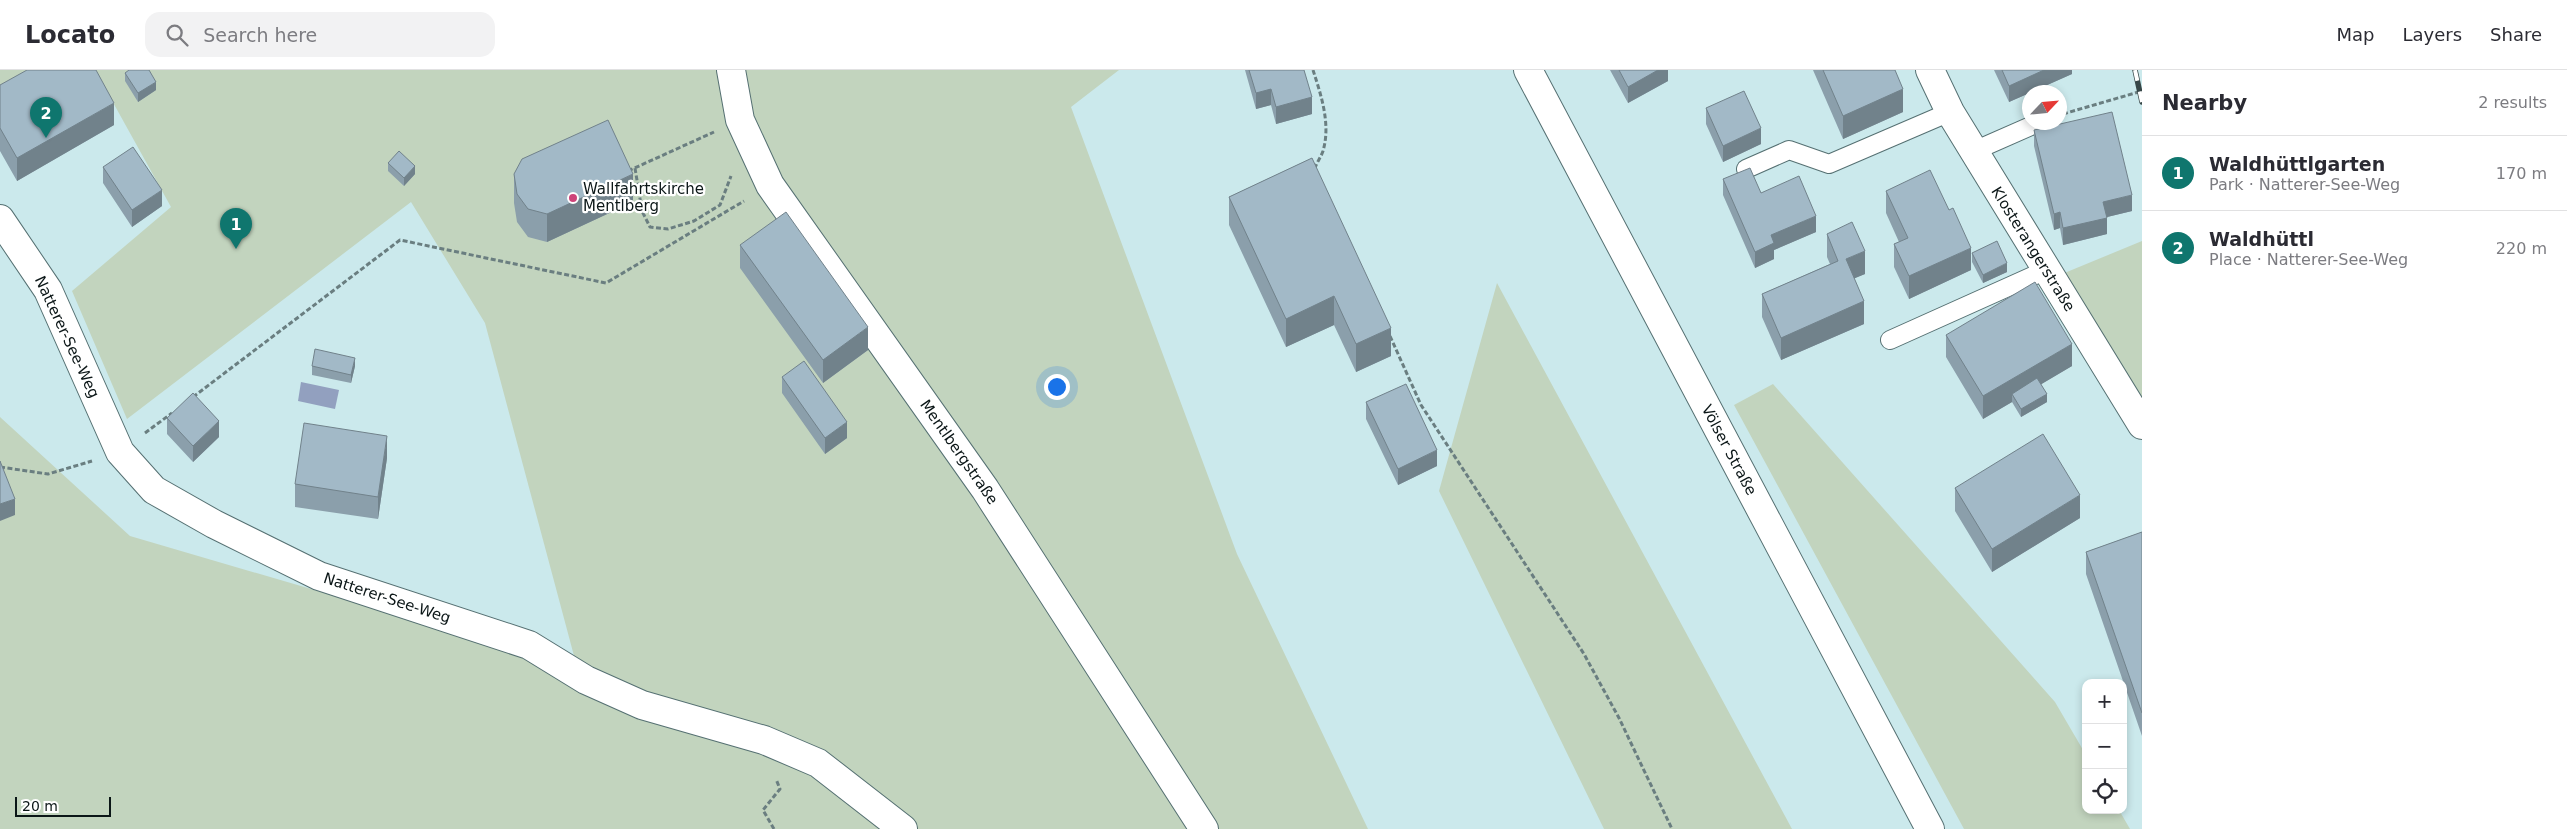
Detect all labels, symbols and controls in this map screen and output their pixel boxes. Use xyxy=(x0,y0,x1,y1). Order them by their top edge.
search box xyxy=(145,12,495,57)
text: Locato xyxy=(25,21,115,49)
icon: search xyxy=(163,21,191,49)
text: Search here xyxy=(203,24,317,46)
text: Map xyxy=(2336,24,2374,45)
text: Layers xyxy=(2402,24,2462,45)
text: Share xyxy=(2490,24,2542,45)
north arrow xyxy=(2022,85,2067,130)
text: Nearby xyxy=(2162,91,2247,115)
text: 2 results xyxy=(2478,93,2547,112)
pin: 2 xyxy=(30,97,62,138)
text: Waldhüttlgarten xyxy=(2209,153,2385,175)
text: 1 xyxy=(2172,164,2184,183)
text: 170 m xyxy=(2496,164,2547,183)
text: Park · Natterer-See-Weg xyxy=(2209,175,2400,194)
place label: Wallfahrtskirche Mentlberg xyxy=(583,180,704,215)
street label: Klosterangerstraße xyxy=(1987,183,2079,315)
marker: Wallfahrtskirche Mentlberg xyxy=(567,192,579,204)
pin: 1 xyxy=(220,208,252,249)
text: Waldhüttl xyxy=(2209,228,2314,250)
text: 2 xyxy=(2172,239,2184,258)
text: 220 m xyxy=(2496,239,2547,258)
text: Place · Natterer-See-Weg xyxy=(2209,250,2408,269)
street label: Natterer-See-Weg xyxy=(31,273,103,401)
your location xyxy=(1044,374,1070,400)
street label: Mentlbergstraße xyxy=(916,396,1002,508)
street label: Völser Straße xyxy=(1698,402,1760,498)
street label: Natterer-See-Weg xyxy=(321,569,453,627)
map controls xyxy=(2082,679,2127,814)
button: + xyxy=(2082,679,2127,724)
button: − xyxy=(2082,724,2127,769)
button: locate xyxy=(2082,769,2127,814)
scale bar xyxy=(15,794,111,817)
text: 20 m xyxy=(22,798,58,814)

